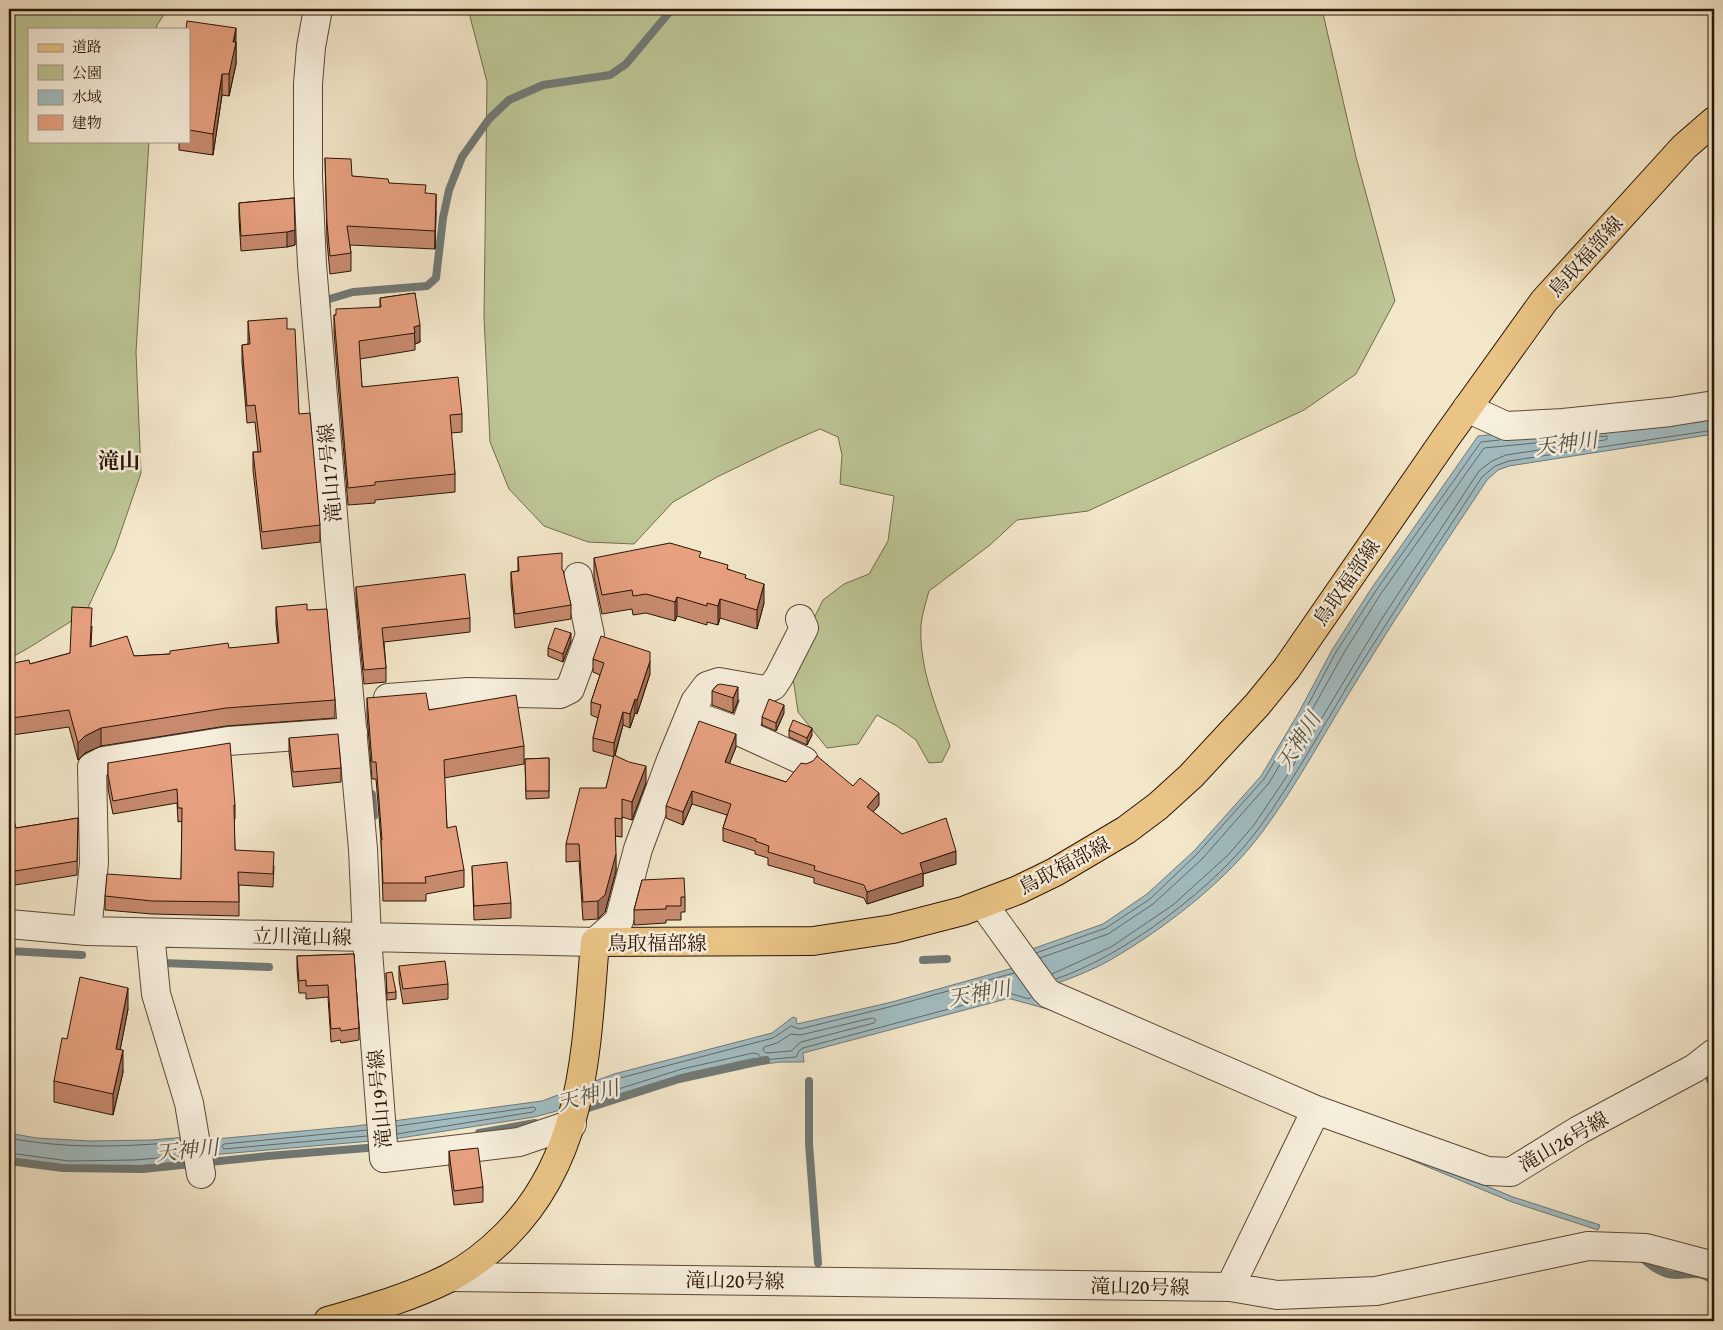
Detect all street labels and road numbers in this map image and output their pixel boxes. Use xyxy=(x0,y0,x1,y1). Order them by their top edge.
street label: 鳥取福部線 xyxy=(1541,209,1629,303)
street label: 滝山17号線 xyxy=(310,422,348,524)
street label: 鳥取福部線 xyxy=(1305,533,1387,631)
street label: 鳥取福部線 xyxy=(1013,829,1115,901)
street label: 立川滝山線 xyxy=(252,921,352,951)
street label: 鳥取福部線 xyxy=(607,928,707,957)
street label: 滝山19号線 xyxy=(360,1048,398,1150)
street label: 滝山26号線 xyxy=(1513,1104,1613,1178)
street label: 滝山20号線 xyxy=(685,1265,785,1295)
street label: 滝山20号線 xyxy=(1090,1271,1190,1301)

